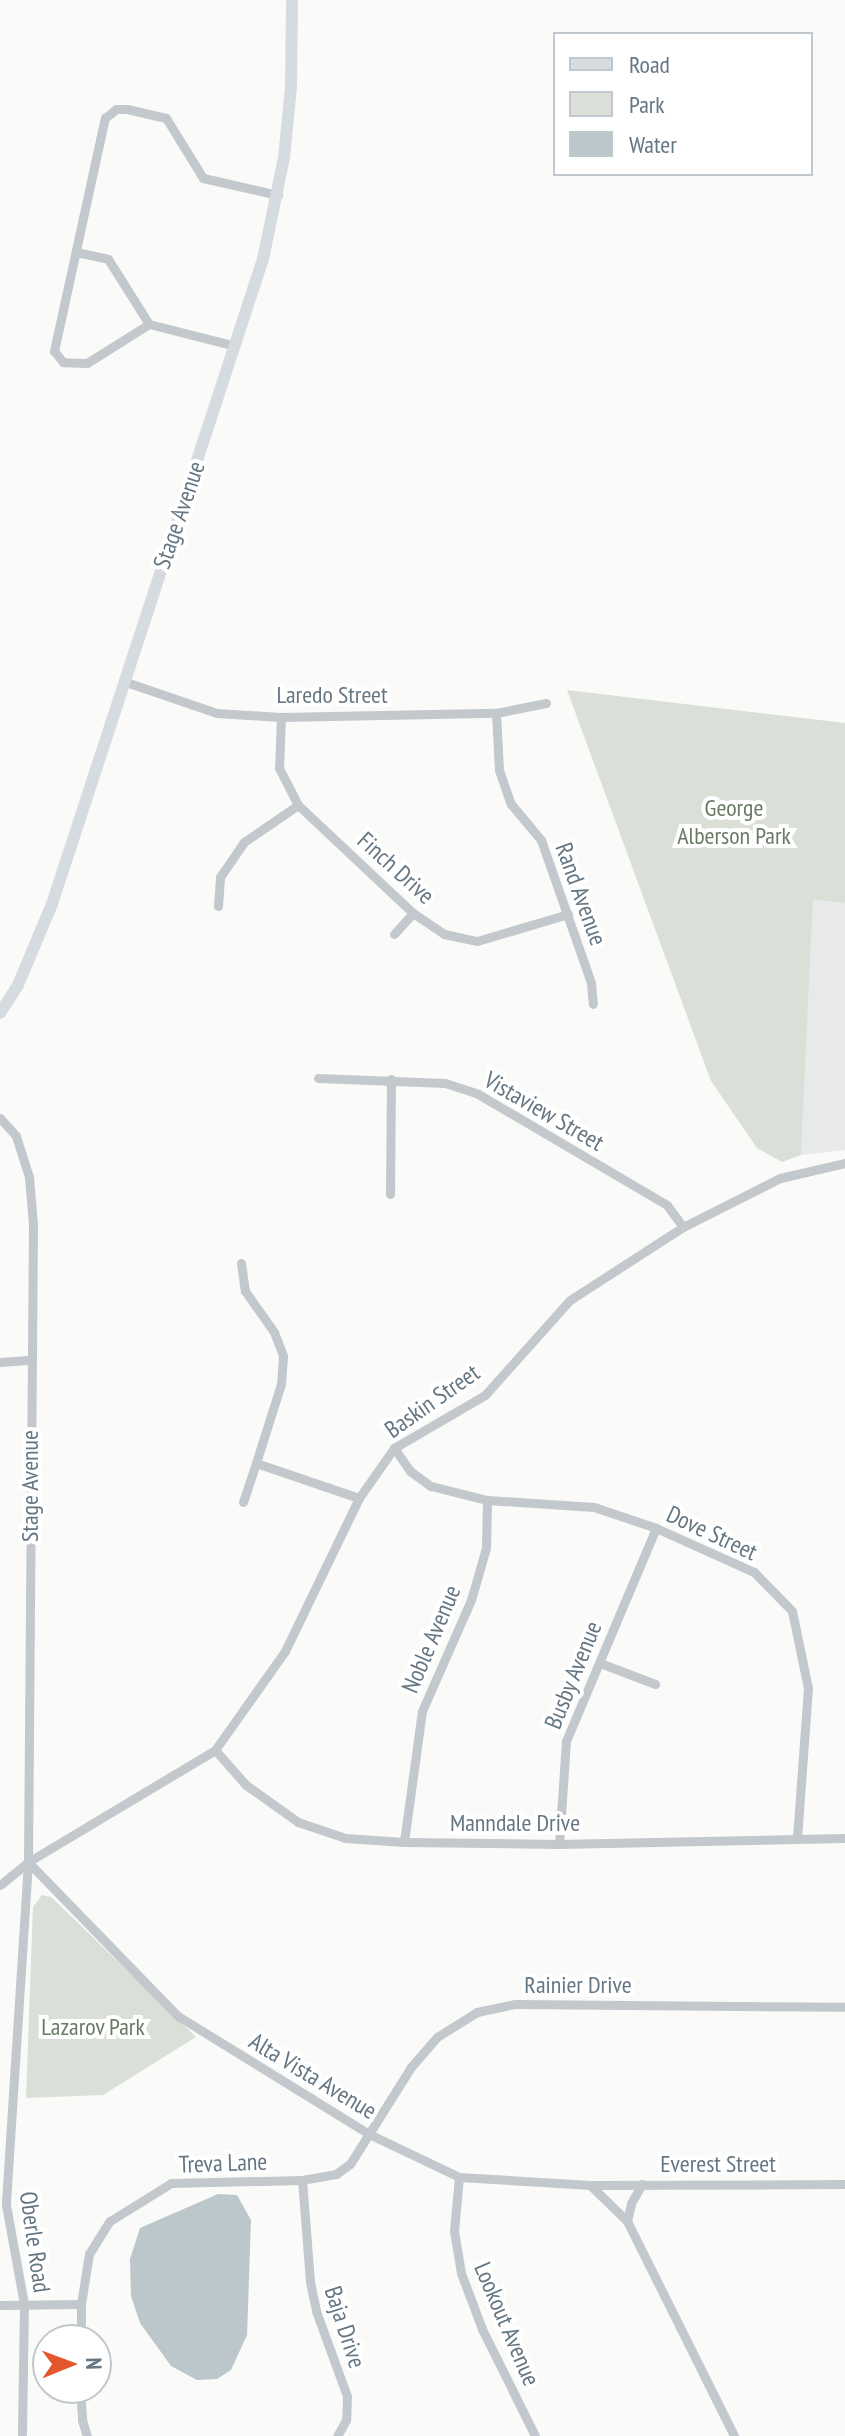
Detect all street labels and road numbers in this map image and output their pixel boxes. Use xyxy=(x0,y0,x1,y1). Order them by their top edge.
street label: Stage Avenue xyxy=(147,457,211,573)
street label: Laredo Street xyxy=(276,681,388,709)
street label: Finch Drive xyxy=(352,826,440,910)
street label: Rand Avenue xyxy=(549,838,613,950)
street label: Vistaview Street xyxy=(479,1065,609,1157)
street label: Baskin Street xyxy=(379,1358,485,1444)
street label: Stage Avenue xyxy=(16,1430,44,1542)
street label: Dove Street xyxy=(662,1500,762,1566)
street label: Noble Avenue xyxy=(395,1580,467,1698)
street label: Busby Avenue xyxy=(538,1616,608,1734)
street label: Manndale Drive xyxy=(450,1809,580,1837)
street label: Rainier Drive xyxy=(524,1971,632,1999)
street label: Alta Vista Avenue xyxy=(244,2026,382,2126)
street label: Treva Lane xyxy=(178,2147,268,2179)
street label: Everest Street xyxy=(660,2150,776,2178)
street label: Oberle Road xyxy=(14,2190,56,2294)
street label: Lookout Avenue xyxy=(468,2258,546,2390)
street label: Baja Drive xyxy=(318,2282,372,2372)

